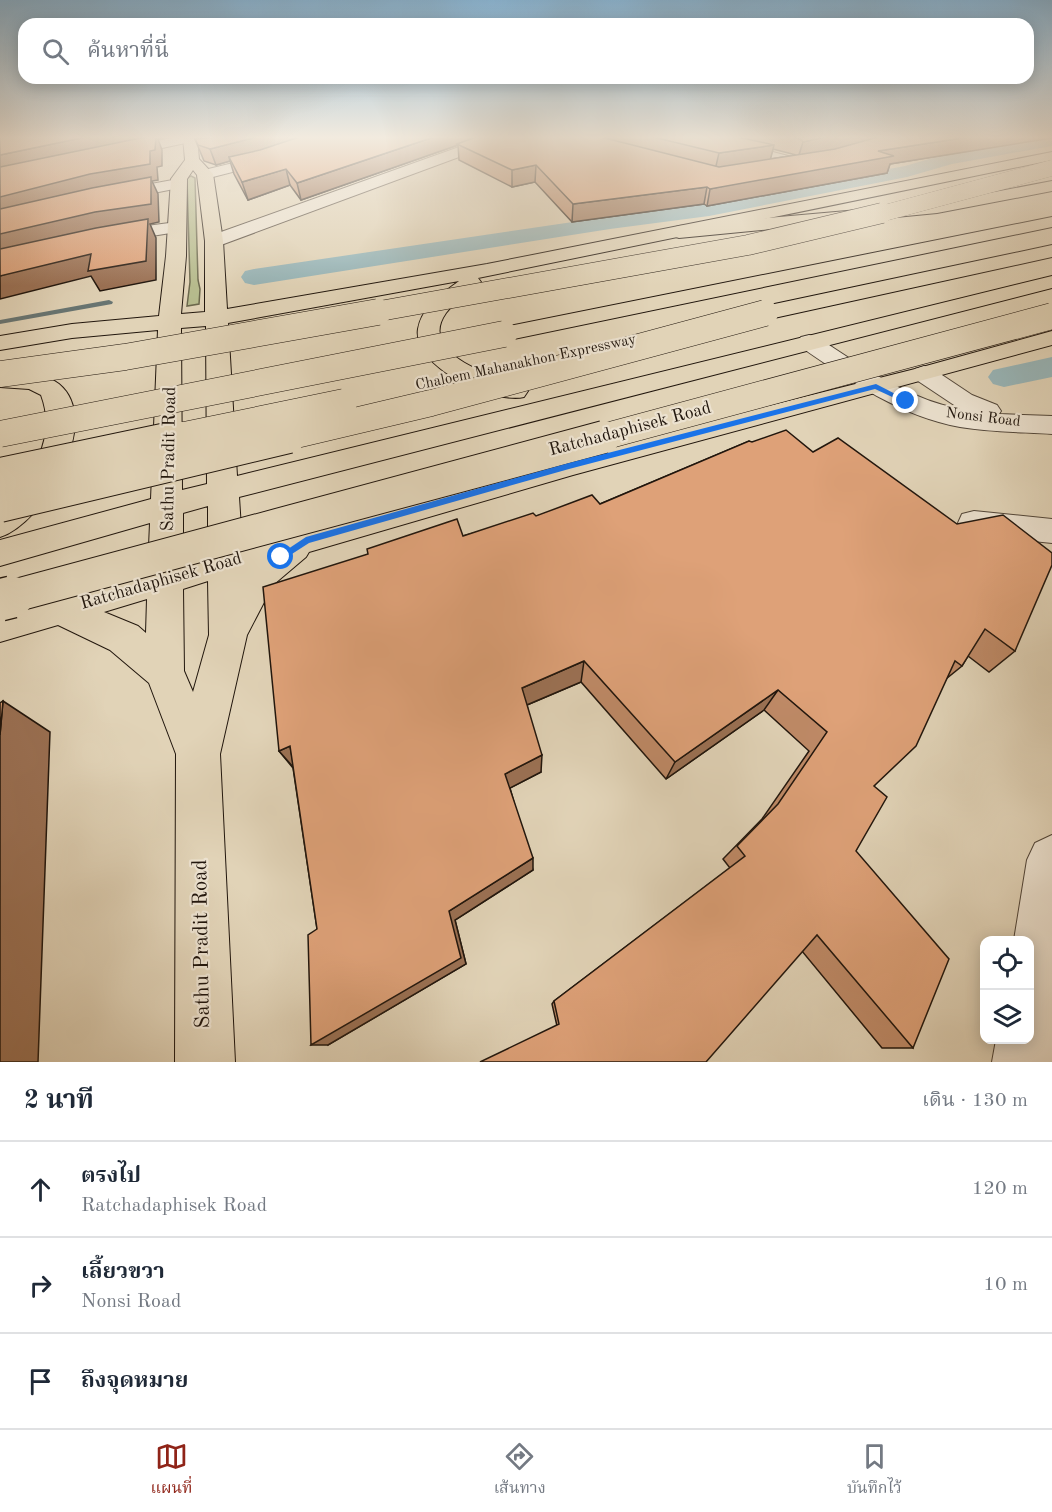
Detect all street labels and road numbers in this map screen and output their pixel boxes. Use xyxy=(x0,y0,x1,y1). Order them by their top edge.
street label: Chaloem Mahanakhon Expressway xyxy=(414,332,638,394)
street label: Sathu Pradit Road xyxy=(159,386,179,532)
street label: Ratchadaphisek Road xyxy=(547,399,713,459)
street label: Nonsi Road xyxy=(945,406,1021,430)
street label: Ratchadaphisek Road xyxy=(78,549,244,613)
street label: Sathu Pradit Road xyxy=(190,859,214,1029)

